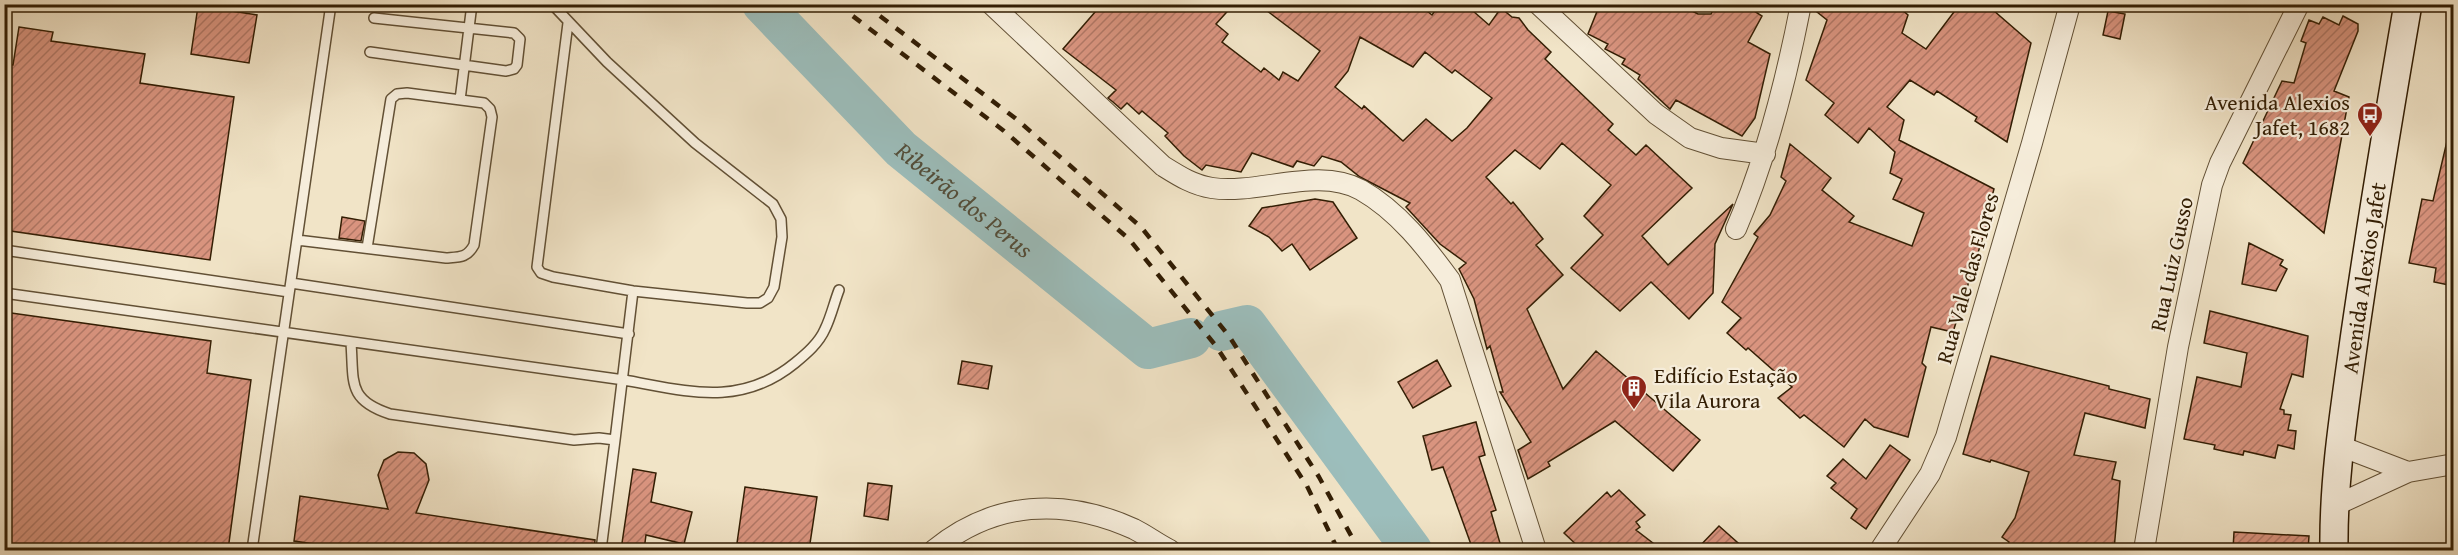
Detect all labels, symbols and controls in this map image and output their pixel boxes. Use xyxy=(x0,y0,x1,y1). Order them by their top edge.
place label: Avenida Alexios Jafet, 1682 xyxy=(2205,86,2350,143)
bus stop icon: Avenida Alexios Jafet, 1682 xyxy=(2355,100,2385,138)
water label: Ribeirão dos Perus xyxy=(887,133,1041,266)
street label: Avenida Alexios Jafet xyxy=(2333,180,2394,376)
street label: Rua Vale das Flores xyxy=(1927,189,2007,367)
street label: Rua Luiz Gusso xyxy=(2141,194,2201,334)
place label: Edifício Estação Vila Aurora xyxy=(1654,359,1798,416)
building icon: Edifício Estação Vila Aurora xyxy=(1619,373,1649,411)

